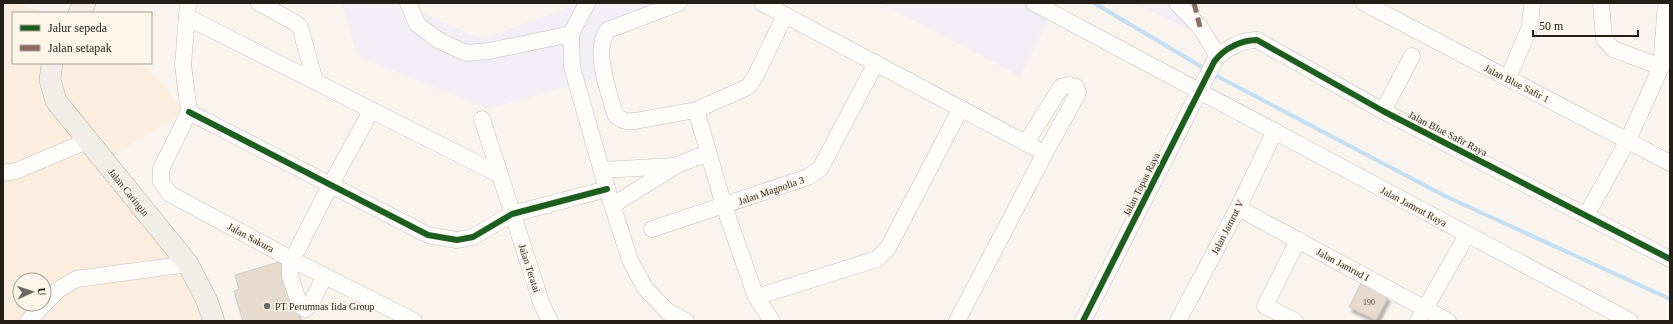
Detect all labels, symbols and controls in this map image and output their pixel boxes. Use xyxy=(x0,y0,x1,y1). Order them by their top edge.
legend xyxy=(12,12,152,64)
scale bar xyxy=(1533,12,1638,38)
text: 50 m xyxy=(1539,19,1564,33)
text: Jalur sepeda xyxy=(48,21,108,35)
text: Jalan setapak xyxy=(48,41,112,55)
street label: Jalan Blue Safir 1 xyxy=(1482,62,1551,105)
street label: Jalan Blue Safir Raya xyxy=(1407,109,1489,158)
street label: Jalan Topas Raya xyxy=(1121,150,1162,218)
street label: Jalan Caringin xyxy=(106,166,151,218)
street label: Jalan Magnolia 3 xyxy=(737,174,806,207)
street label: Jalan Jamrut Raya xyxy=(1379,184,1449,229)
street label: Jalan Jamrut V xyxy=(1209,197,1246,256)
street label: Jalan Sakura xyxy=(226,221,276,254)
street label: Jalan Teratai xyxy=(516,242,543,294)
street label: Jalan Jamrud I xyxy=(1314,246,1371,283)
north arrow xyxy=(12,272,52,312)
text: U xyxy=(36,287,48,296)
house number: 190 xyxy=(1363,298,1375,307)
marker: PT Perumnas Iida Group xyxy=(262,301,272,311)
place label: PT Perumnas Iida Group xyxy=(275,301,375,312)

